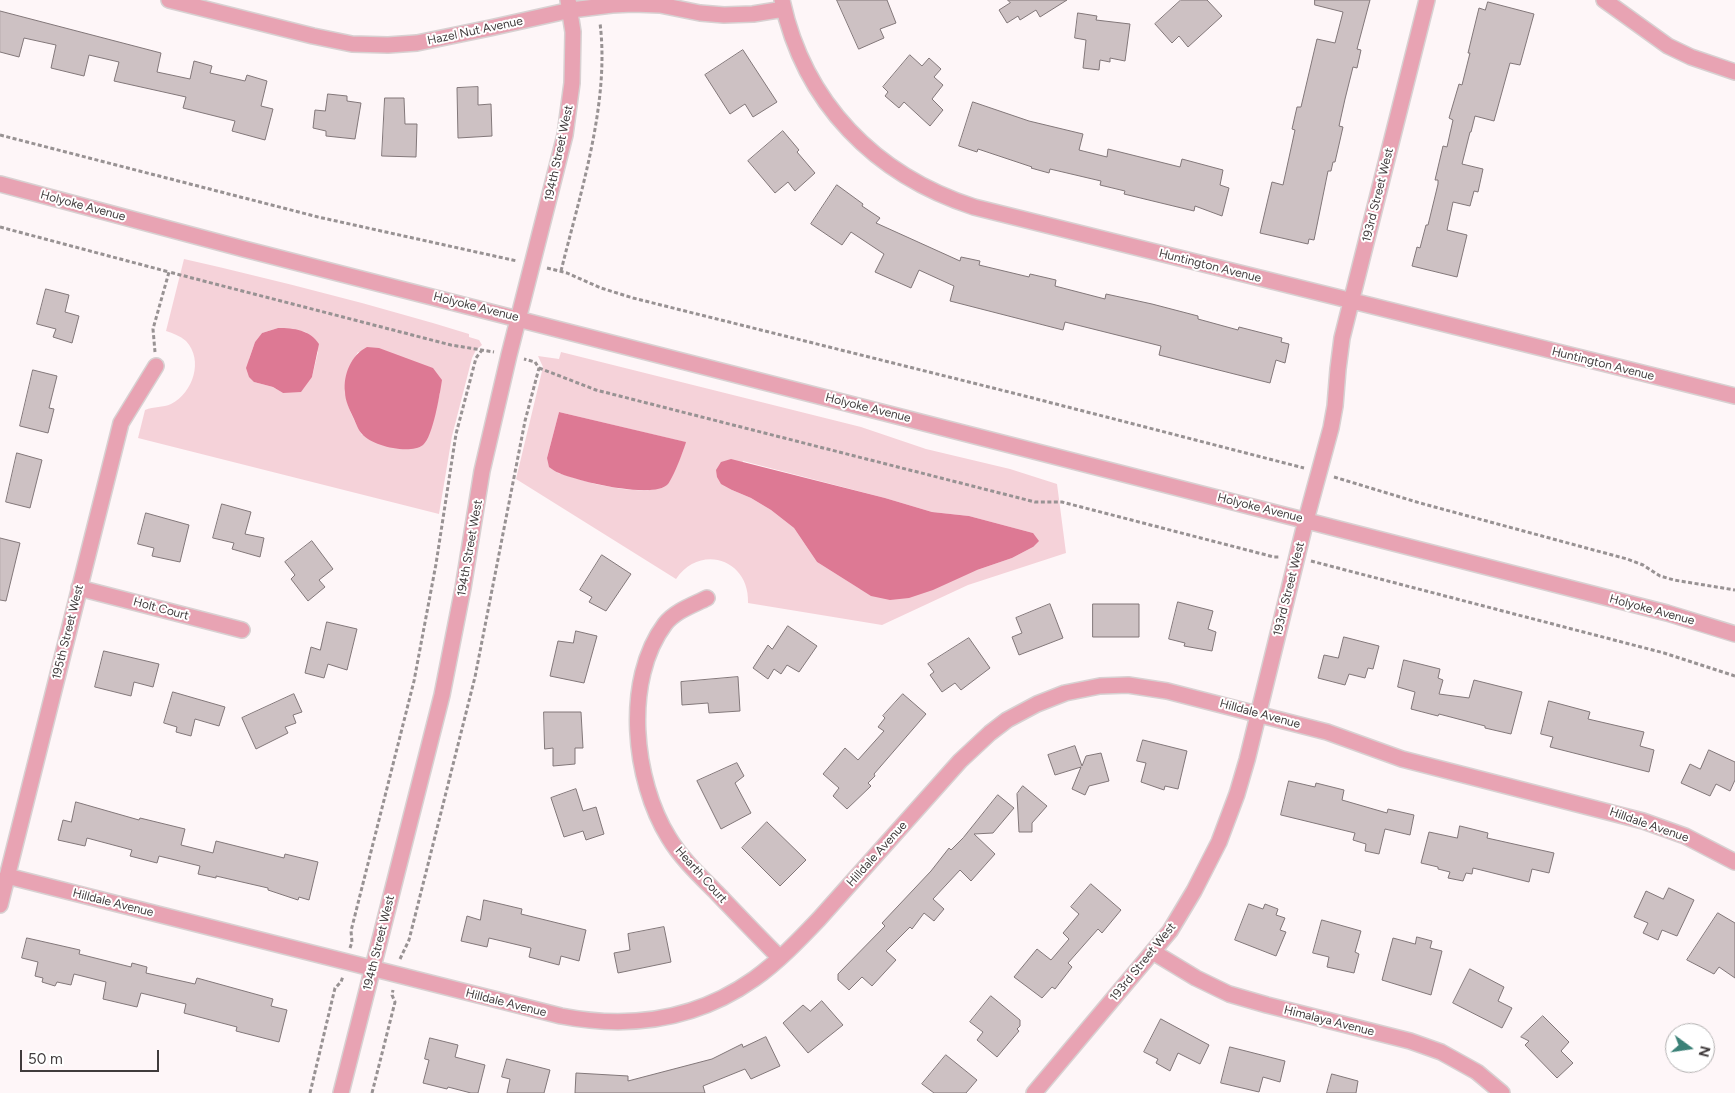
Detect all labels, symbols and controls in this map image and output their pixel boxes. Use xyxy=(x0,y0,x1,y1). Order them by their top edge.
street label: Hazel Nut Avenue xyxy=(426,14,524,48)
street label: 194th Street West xyxy=(542,104,576,202)
street label: 193rd Street West xyxy=(1359,146,1397,244)
street label: Holyoke Avenue xyxy=(39,188,127,224)
street label: Huntington Avenue xyxy=(1157,246,1263,286)
street label: Holyoke Avenue xyxy=(432,289,520,325)
street label: Huntington Avenue xyxy=(1550,344,1656,384)
street label: Holyoke Avenue xyxy=(824,390,912,426)
street label: Holyoke Avenue xyxy=(1216,490,1304,526)
street label: 194th Street West xyxy=(454,499,486,597)
street label: 193rd Street West xyxy=(1270,540,1308,638)
street label: 195th Street West xyxy=(49,583,87,681)
street label: Holyoke Avenue xyxy=(1608,592,1696,628)
street label: Holt Court xyxy=(132,595,190,623)
street label: Hilldale Avenue xyxy=(1218,696,1302,732)
street label: Hilldale Avenue xyxy=(1607,805,1691,845)
street label: Hilldale Avenue xyxy=(844,818,910,890)
street label: Hearth Court xyxy=(672,844,730,906)
street label: Hilldale Avenue xyxy=(71,886,155,920)
street label: 194th Street West xyxy=(360,894,398,992)
street label: 193rd Street West xyxy=(1107,920,1179,1004)
street label: Hilldale Avenue xyxy=(464,986,548,1020)
street label: Himalaya Avenue xyxy=(1282,1003,1376,1039)
north arrow xyxy=(1665,1023,1715,1073)
scale bar xyxy=(22,1040,161,1072)
text: N xyxy=(1695,1044,1714,1059)
text: 50 m xyxy=(28,1050,63,1068)

